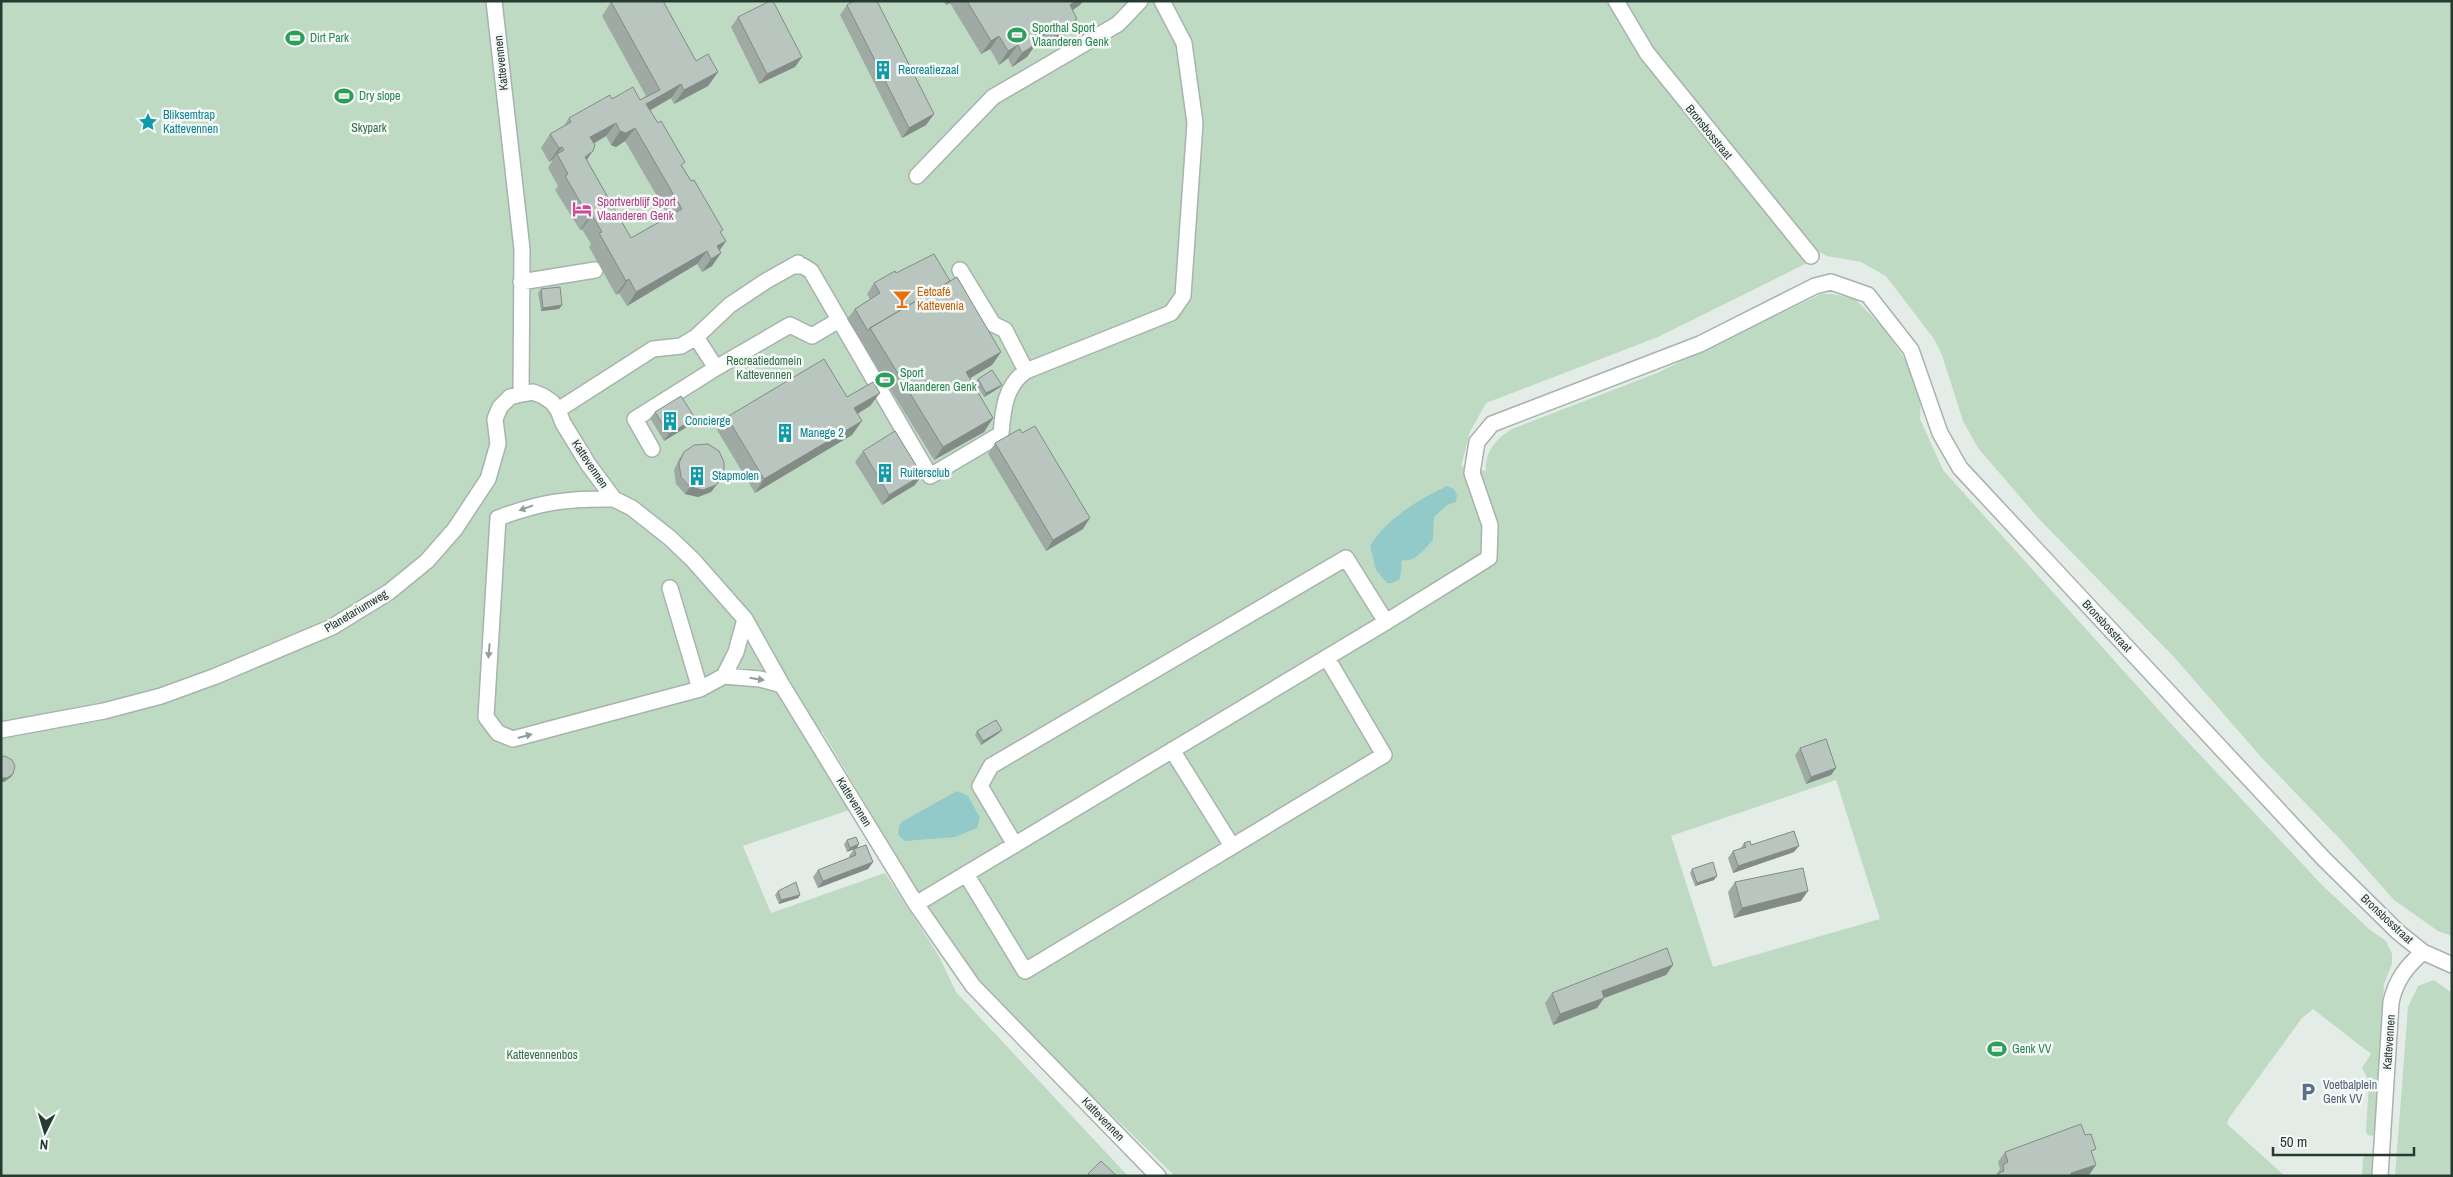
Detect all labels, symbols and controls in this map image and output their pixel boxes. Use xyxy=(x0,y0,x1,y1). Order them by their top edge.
place label: Sporthal Sport Vlaanderen Genk xyxy=(1032,20,1109,50)
sports icon: Sporthal Sport Vlaanderen Genk xyxy=(1006,24,1028,46)
sports icon: Dirt Park xyxy=(284,27,306,49)
place label: Dirt Park xyxy=(310,30,349,46)
street label: Kattevennen xyxy=(490,35,512,91)
building icon: Recreatiezaal xyxy=(872,59,894,81)
place label: Recreatiezaal xyxy=(898,62,959,78)
sports icon: Dry slope xyxy=(333,85,355,107)
place label: Dry slope xyxy=(359,88,401,104)
street label: Bronsbosstraat xyxy=(1682,101,1736,163)
place label: Bliksemtrap Kattevennen xyxy=(163,107,218,137)
place icon: Bliksemtrap Kattevennen xyxy=(137,111,159,133)
park label: Skypark xyxy=(351,120,387,136)
place label: Sportverblijf Sport Vlaanderen Genk xyxy=(597,194,676,224)
hotel icon: Sportverblijf Sport Vlaanderen Genk xyxy=(571,198,593,220)
place label: Eetcafé Kattevenia xyxy=(917,284,965,314)
bar icon: Eetcafé Kattevenia xyxy=(891,288,913,310)
park label: Recreatiedomein Kattevennen xyxy=(726,353,802,383)
place label: Sport Vlaanderen Genk xyxy=(900,365,977,395)
sports icon: Sport Vlaanderen Genk xyxy=(874,369,896,391)
building icon: Concierge xyxy=(659,410,681,432)
place label: Concierge xyxy=(685,413,730,429)
building icon: Manege 2 xyxy=(774,422,796,444)
place label: Manege 2 xyxy=(800,425,844,441)
street label: Kattevennen xyxy=(568,437,612,491)
building icon: Ruitersclub xyxy=(874,462,896,484)
building icon: Stapmolen xyxy=(686,465,708,487)
place label: Ruitersclub xyxy=(900,465,950,481)
place label: Stapmolen xyxy=(712,468,759,484)
one-way arrow xyxy=(518,505,533,512)
street label: Planetariumweg xyxy=(321,586,391,636)
street label: Bronsbosstraat xyxy=(2079,596,2136,656)
one-way arrow xyxy=(485,643,493,659)
one-way arrow xyxy=(749,676,765,684)
one-way arrow xyxy=(517,732,532,740)
street label: Kattevennen xyxy=(833,774,875,830)
street label: Bronsbosstraat xyxy=(2357,891,2417,948)
street label: Kattevennen xyxy=(2379,1014,2399,1070)
sports icon: Genk VV xyxy=(1986,1038,2008,1060)
place label: Genk VV xyxy=(2012,1041,2052,1057)
park label: Kattevennenbos xyxy=(506,1047,578,1063)
place label: Voetbalplein Genk VV xyxy=(2323,1077,2377,1107)
parking icon: Voetbalplein Genk VV xyxy=(2297,1081,2319,1103)
street label: Kattevennen xyxy=(1078,1094,1128,1144)
north arrow xyxy=(20,1107,70,1157)
scale bar xyxy=(2273,1124,2414,1156)
text: 50 m xyxy=(2280,1131,2307,1152)
text: N xyxy=(39,1136,49,1154)

